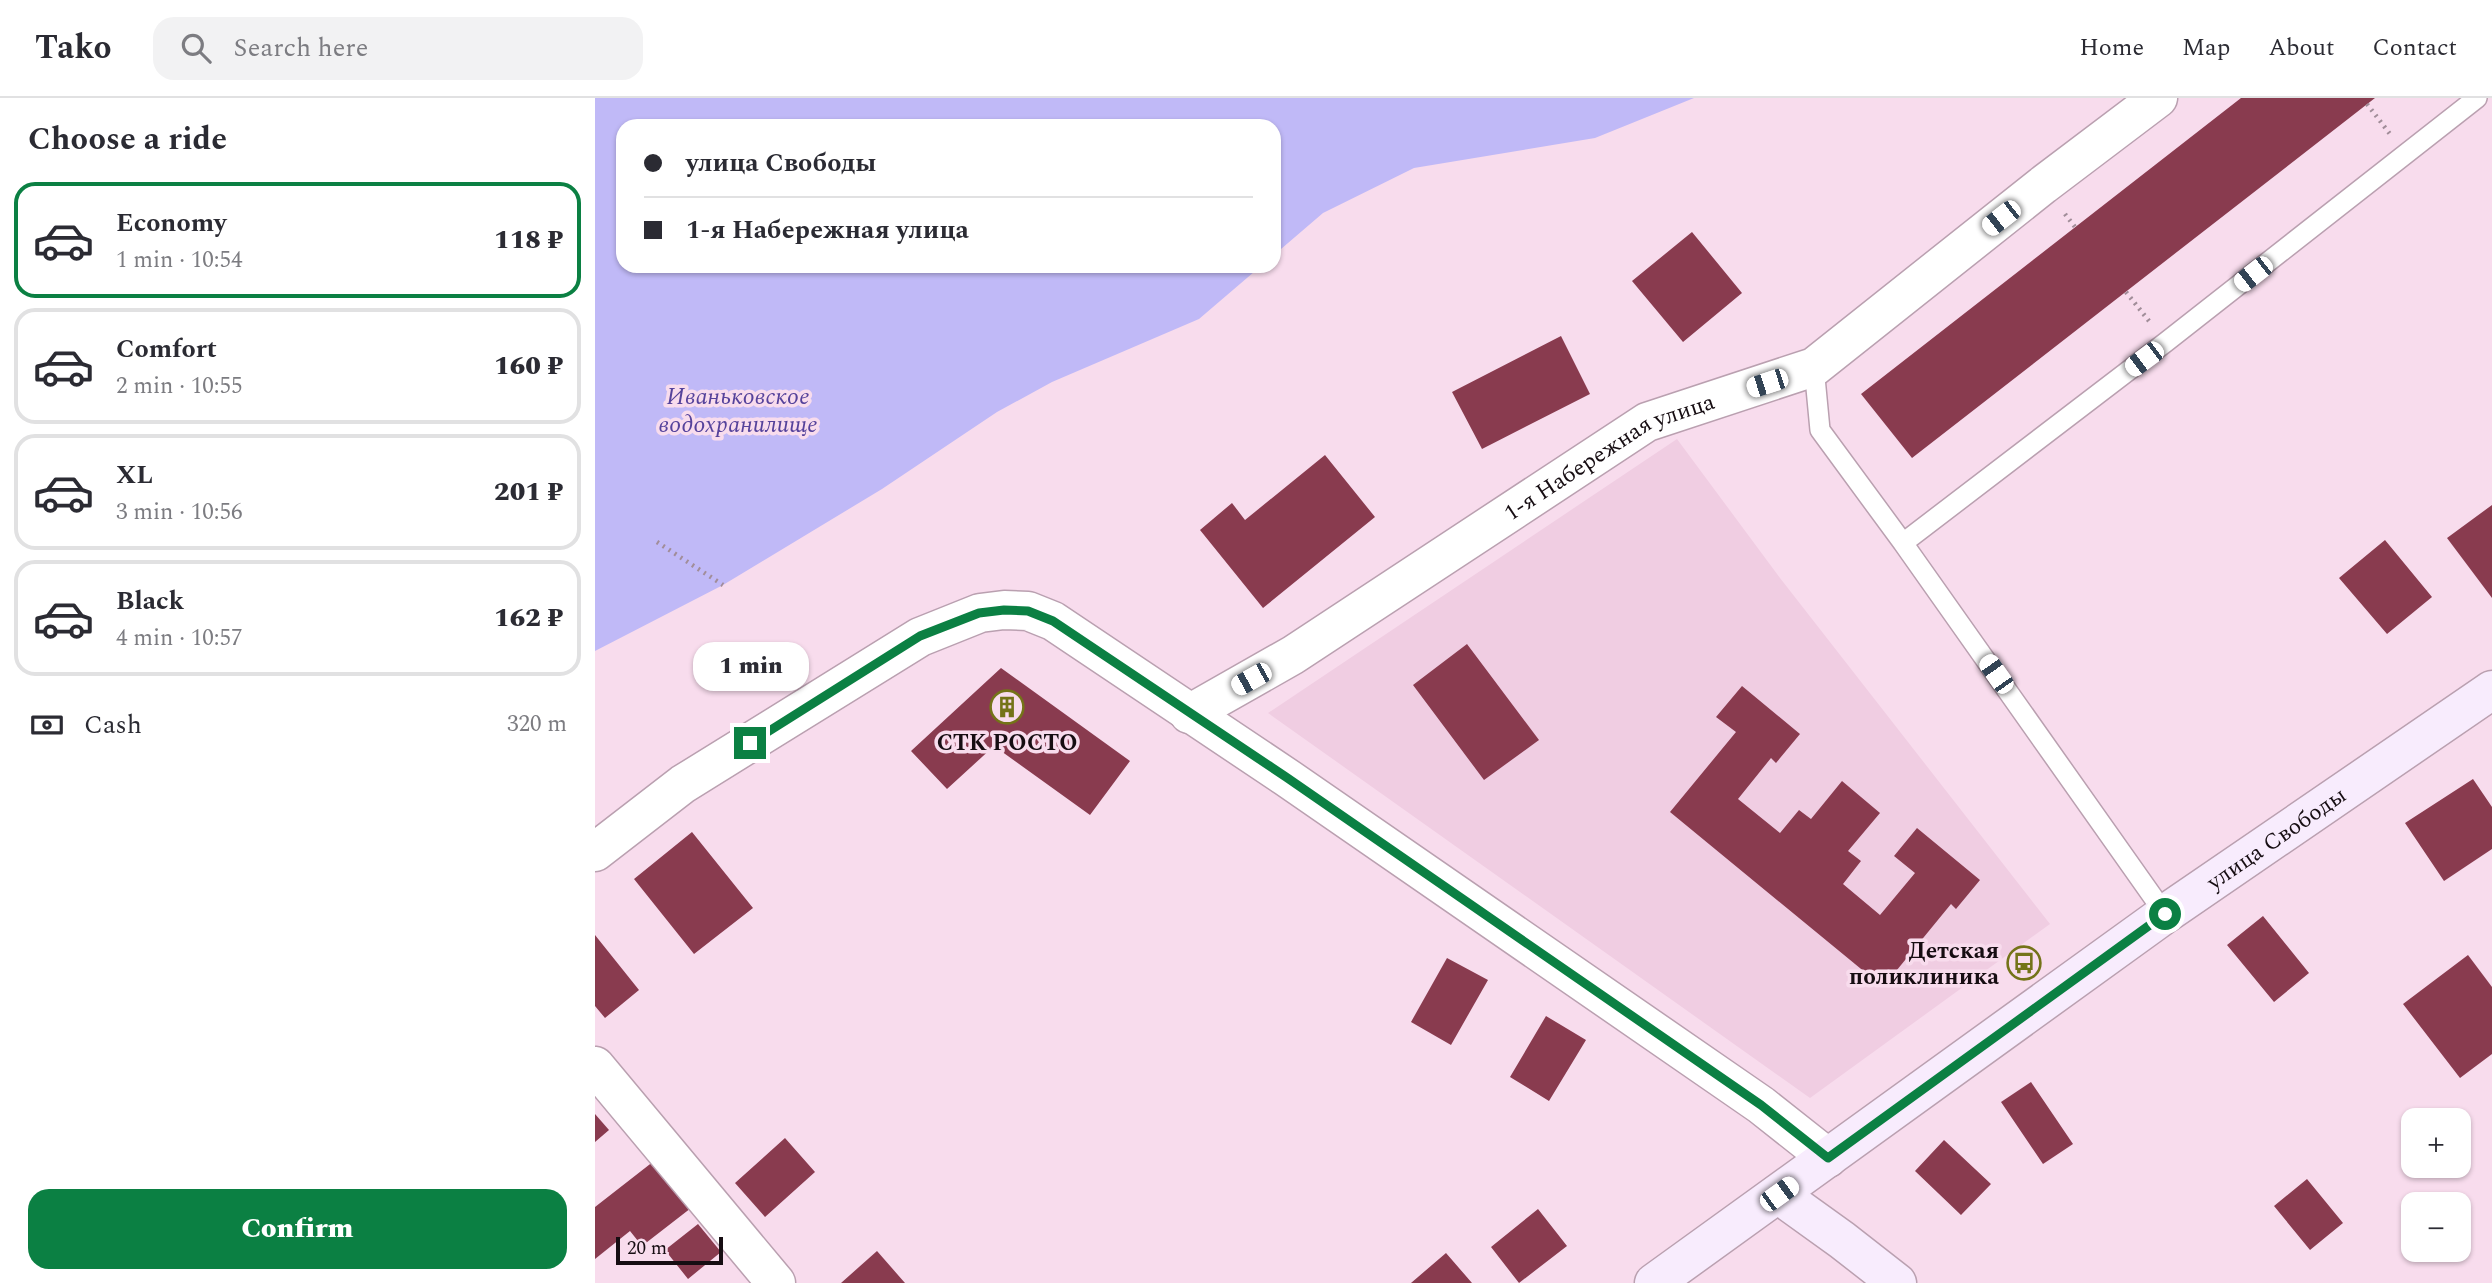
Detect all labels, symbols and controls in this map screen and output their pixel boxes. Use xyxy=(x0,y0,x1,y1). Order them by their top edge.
search box xyxy=(153,17,643,80)
text: Tako xyxy=(35,23,111,73)
text: Search here xyxy=(233,28,368,68)
icon: search xyxy=(177,29,215,67)
text: Home xyxy=(2079,30,2144,66)
text: Map xyxy=(2182,30,2230,66)
text: About xyxy=(2268,30,2334,66)
text: Contact xyxy=(2372,30,2457,66)
text: Choose a ride xyxy=(28,115,227,164)
text: улица Свободы xyxy=(686,143,876,183)
car xyxy=(1978,197,2025,239)
text: Economy xyxy=(116,203,226,243)
icon: car xyxy=(32,209,95,272)
text: 1-я Набережная улица xyxy=(686,210,969,250)
text: 118 ₽ xyxy=(494,220,563,260)
text: 1 min · 10:54 xyxy=(116,243,243,278)
car xyxy=(2230,253,2277,295)
text: Comfort xyxy=(116,329,217,369)
icon: car xyxy=(32,335,95,398)
car xyxy=(2121,338,2168,380)
text: 160 ₽ xyxy=(494,346,563,386)
car xyxy=(1744,367,1791,399)
text: 2 min · 10:55 xyxy=(116,369,243,404)
water label: Иваньковское водохранилище xyxy=(658,379,818,443)
street label: 1-я Набережная улица xyxy=(1497,385,1719,531)
text: XL xyxy=(116,455,153,495)
icon: car xyxy=(32,461,95,524)
text: 201 ₽ xyxy=(494,472,563,512)
text: 3 min · 10:56 xyxy=(116,495,243,530)
text: Black xyxy=(116,581,184,621)
icon: car xyxy=(32,587,95,650)
text: 162 ₽ xyxy=(494,598,563,638)
text: 4 min · 10:57 xyxy=(116,621,243,656)
callout: 1 min xyxy=(692,642,808,690)
text: 1 min xyxy=(719,649,783,684)
car xyxy=(1976,651,2017,697)
car xyxy=(1228,660,1275,698)
building icon: СТК РОСТО xyxy=(988,688,1026,726)
text: Cash xyxy=(84,705,142,745)
icon: cash xyxy=(28,706,66,744)
text: 320 m xyxy=(507,707,567,742)
place label: СТК РОСТО xyxy=(937,726,1077,761)
route end xyxy=(734,727,766,759)
street label: улица Свободы xyxy=(2199,779,2354,900)
route start xyxy=(2149,898,2181,930)
place label: Детская поликлиника xyxy=(1849,934,1999,995)
bus stop icon: Детская поликлиника xyxy=(2005,944,2043,982)
map controls xyxy=(2401,1108,2471,1262)
button: + xyxy=(2401,1108,2471,1178)
car xyxy=(1756,1173,1803,1215)
button: Confirm xyxy=(28,1189,567,1269)
button: − xyxy=(2401,1192,2471,1262)
scale bar xyxy=(616,1234,723,1266)
text: 20 m xyxy=(627,1234,667,1263)

